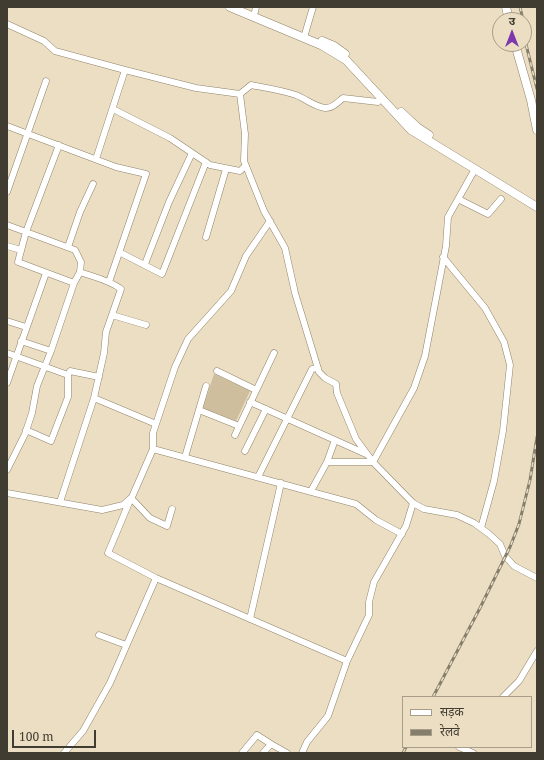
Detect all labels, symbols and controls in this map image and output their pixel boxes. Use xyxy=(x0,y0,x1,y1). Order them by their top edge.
north arrow xyxy=(492,12,532,52)
text: उ xyxy=(509,13,515,28)
legend xyxy=(402,696,532,748)
text: सड़क xyxy=(440,703,464,720)
scale bar xyxy=(14,722,98,748)
text: रेलवे xyxy=(440,723,460,740)
text: 100 m xyxy=(19,728,54,745)

